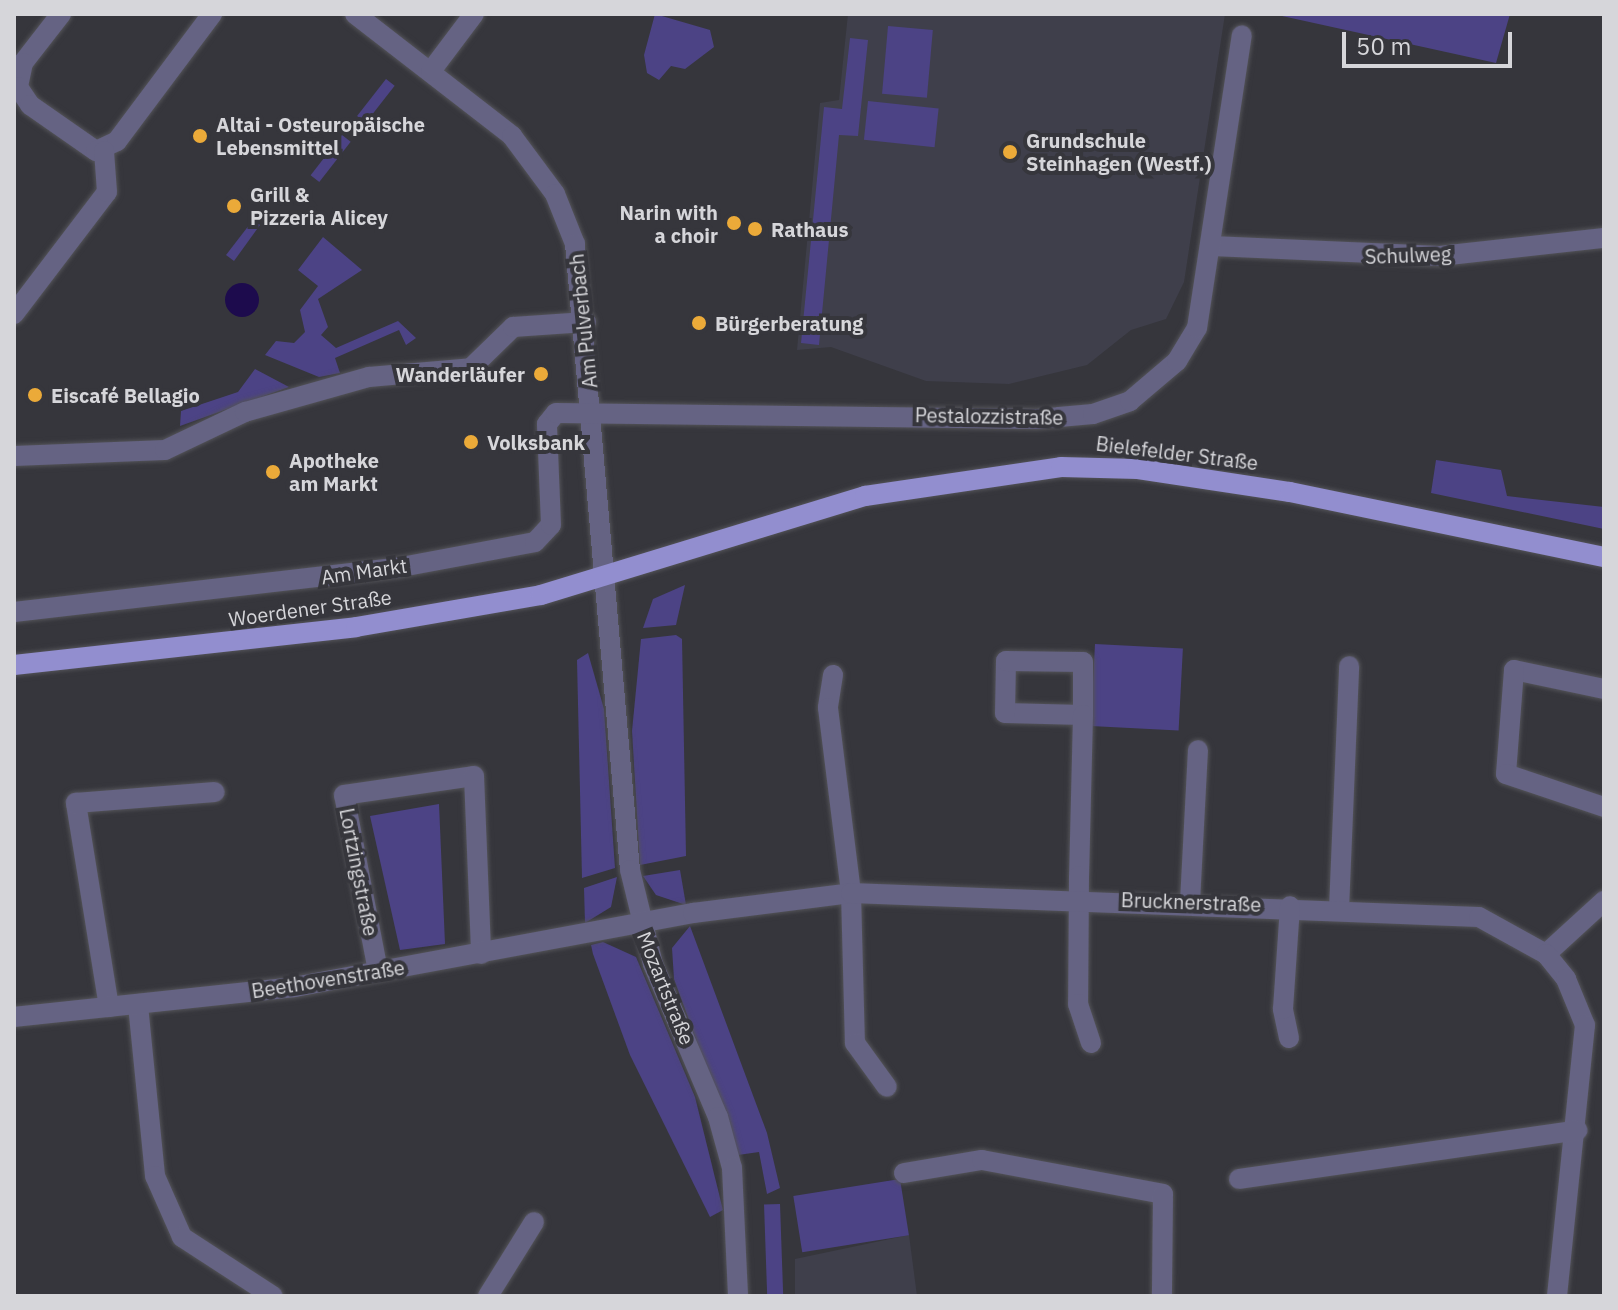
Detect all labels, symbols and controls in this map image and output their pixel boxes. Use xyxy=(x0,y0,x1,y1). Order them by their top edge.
scale bar xyxy=(1346,16,1516,66)
text: 50 m xyxy=(1356,30,1411,62)
place label: Altai - Osteuropäische Lebensmittel xyxy=(216,112,425,159)
marker: Altai - Osteuropäische Lebensmittel xyxy=(191,127,209,145)
place label: Grundschule Steinhagen (Westf.) xyxy=(1026,128,1211,175)
marker: Grundschule Steinhagen (Westf.) xyxy=(1001,143,1019,161)
place label: Grill & Pizzeria Alicey xyxy=(250,182,388,229)
marker: Grill & Pizzeria Alicey xyxy=(225,197,243,215)
place label: Narin with a choir xyxy=(620,200,718,247)
marker: Narin with a choir xyxy=(725,214,743,232)
place label: Rathaus xyxy=(771,217,848,241)
marker: Rathaus xyxy=(746,220,764,238)
street label: Schulweg xyxy=(1364,241,1452,269)
street label: Am Pulverbach xyxy=(564,252,602,390)
place label: Bürgerberatung xyxy=(715,311,863,335)
marker: Bürgerberatung xyxy=(690,314,708,332)
place label: Wanderläufer xyxy=(396,362,525,386)
marker: Wanderläufer xyxy=(532,365,550,383)
place label: Eiscafé Bellagio xyxy=(51,383,200,407)
marker: Eiscafé Bellagio xyxy=(26,386,44,404)
street label: Pestalozzistraße xyxy=(915,403,1063,429)
place label: Volksbank xyxy=(487,430,585,454)
street label: Bielefelder Straße xyxy=(1095,431,1259,475)
marker: Volksbank xyxy=(462,433,480,451)
place label: Apotheke am Markt xyxy=(289,448,379,495)
marker: Apotheke am Markt xyxy=(264,463,282,481)
street label: Am Markt xyxy=(319,553,409,589)
street label: Woerdener Straße xyxy=(227,585,393,631)
street label: Lortzingstraße xyxy=(335,806,383,938)
street label: Brucknerstraße xyxy=(1120,888,1262,916)
street label: Mozartstraße xyxy=(632,928,700,1048)
street label: Beethovenstraße xyxy=(250,955,406,1003)

